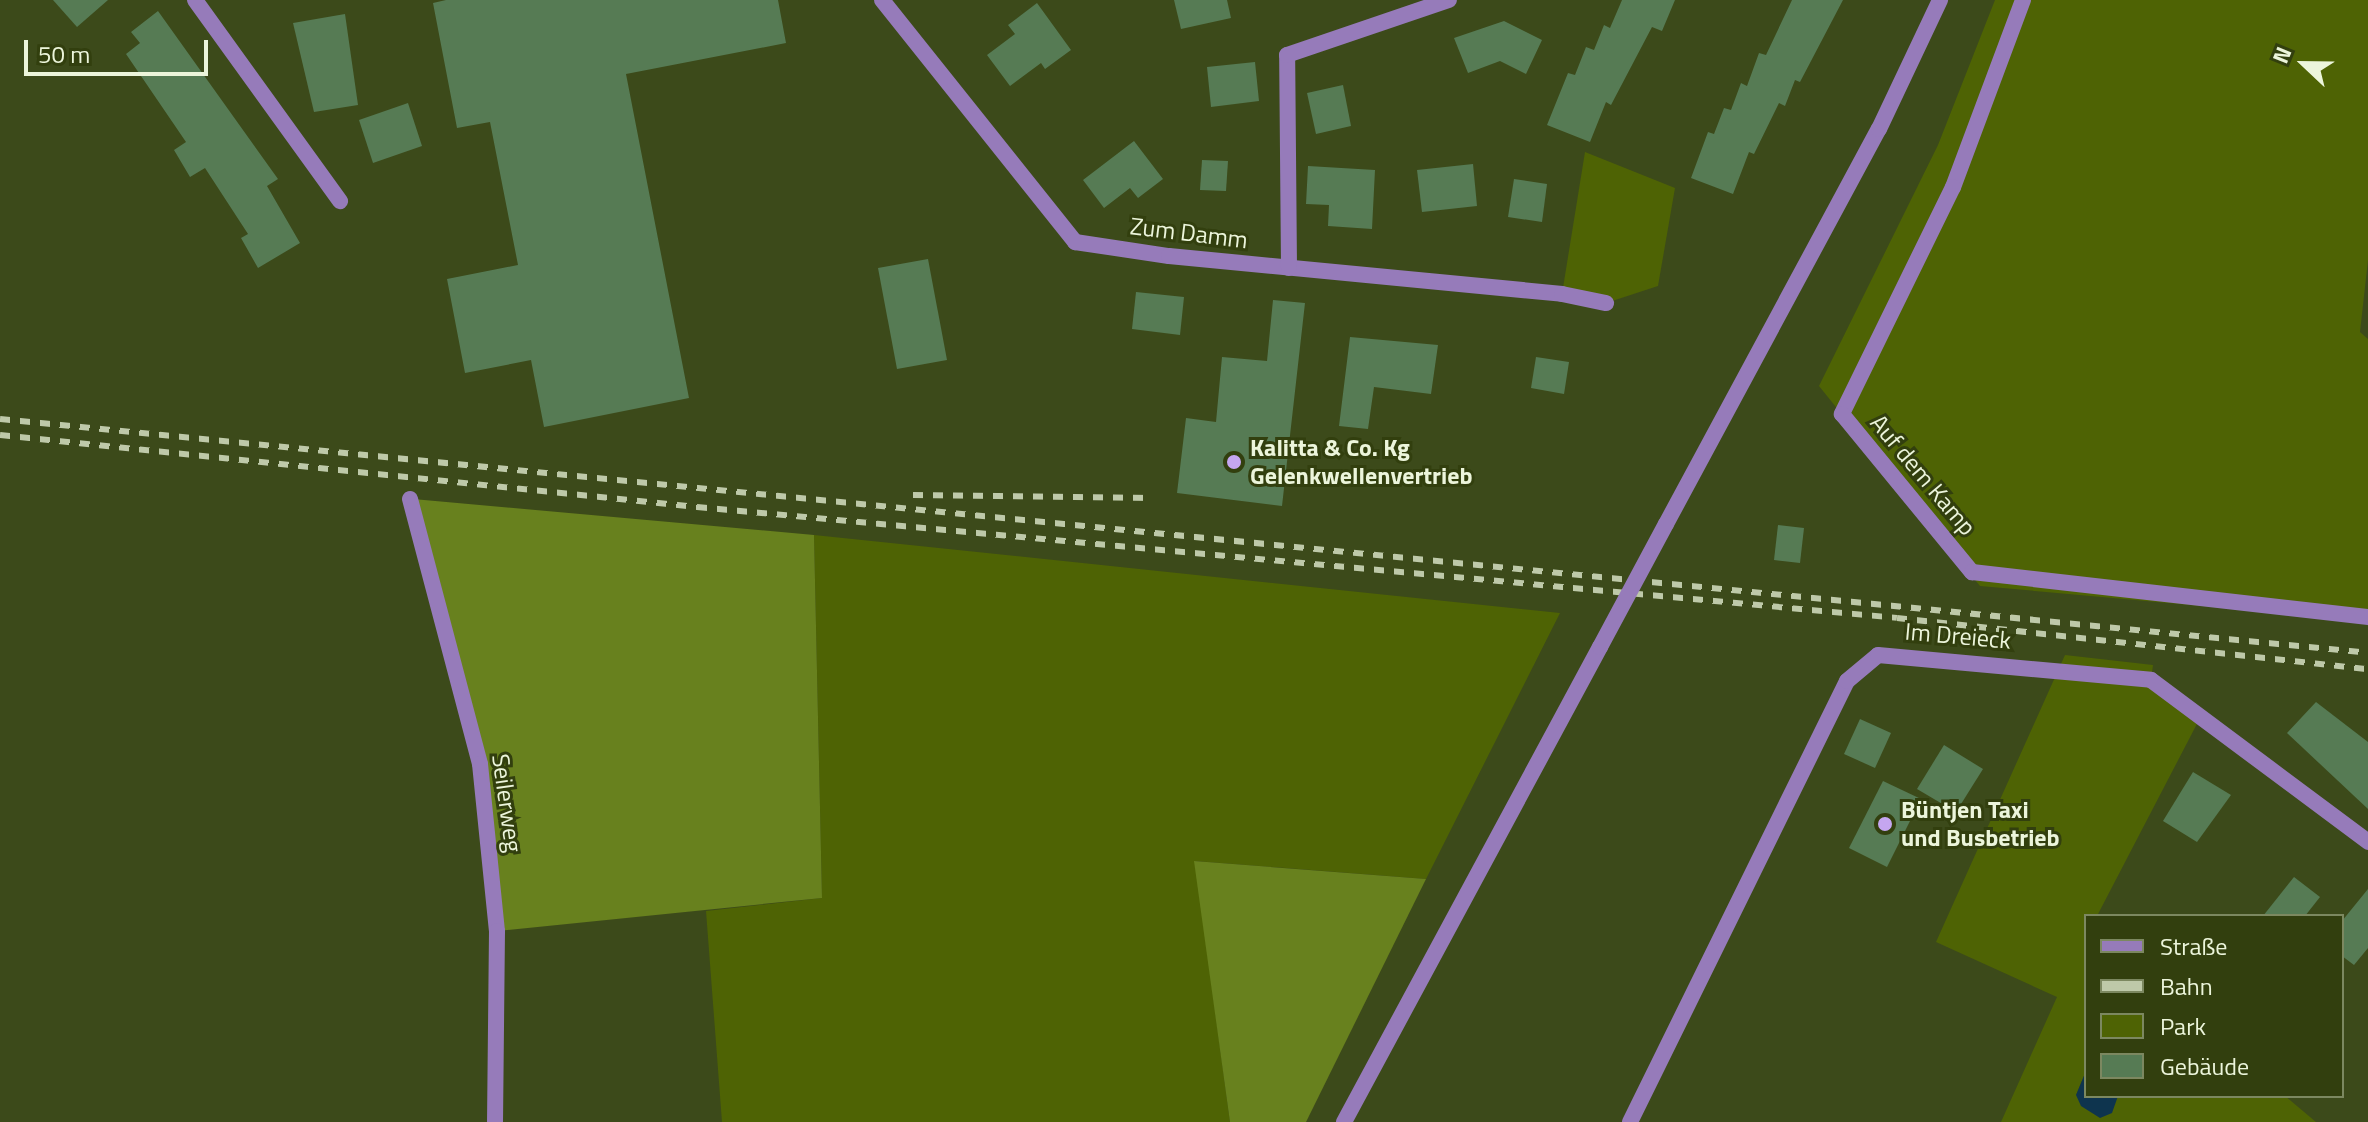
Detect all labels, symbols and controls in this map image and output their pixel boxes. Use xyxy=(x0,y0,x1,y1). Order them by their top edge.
scale bar xyxy=(28,24,212,74)
north arrow xyxy=(2264,24,2344,104)
text: 50 m xyxy=(38,36,90,72)
text: N xyxy=(2263,42,2300,68)
street label: Zum Damm xyxy=(1129,211,1249,255)
street label: Auf dem Kamp xyxy=(1864,409,1982,541)
place label: Kalitta & Co. Kg Gelenkwellenvertrieb xyxy=(1250,434,1473,490)
marker: Kalitta & Co. Kg Gelenkwellenvertrieb xyxy=(1225,453,1243,471)
street label: Im Dreieck xyxy=(1904,617,2012,655)
street label: Seilerweg xyxy=(486,752,528,854)
place label: Büntjen Taxi und Busbetrieb xyxy=(1901,796,2060,852)
marker: Büntjen Taxi und Busbetrieb xyxy=(1876,815,1894,833)
legend xyxy=(2084,914,2344,1098)
text: Straße xyxy=(2160,928,2227,964)
text: Bahn xyxy=(2160,968,2213,1004)
text: Park xyxy=(2160,1008,2206,1044)
text: Gebäude xyxy=(2160,1048,2249,1084)

